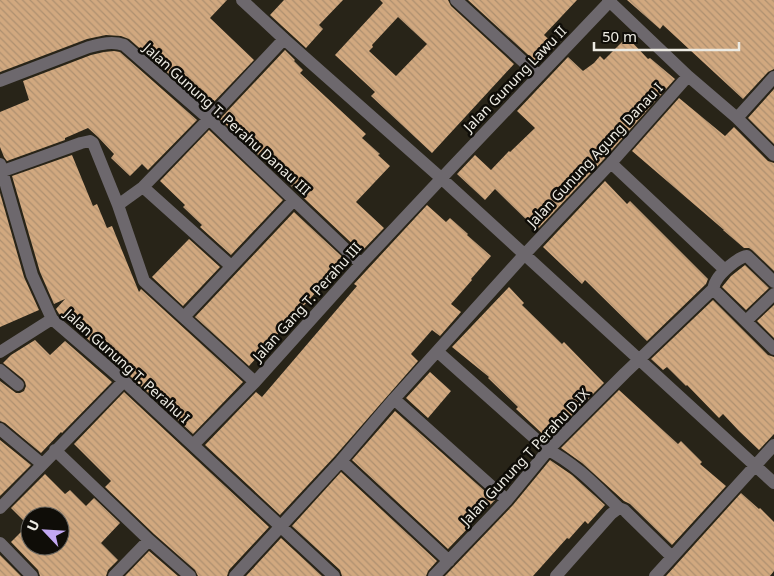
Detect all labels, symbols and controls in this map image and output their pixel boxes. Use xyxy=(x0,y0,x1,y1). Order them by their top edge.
scale bar xyxy=(594,20,739,52)
street label: Jalan Gunung Lawu II xyxy=(458,21,570,137)
text: 50 m xyxy=(602,26,637,46)
street label: Jalan Gunung T. Perahu Danau III xyxy=(138,37,315,199)
street label: Jalan Gunung Agung Danau I xyxy=(521,78,667,233)
street label: Jalan Gang T. Perahu III xyxy=(247,238,365,367)
street label: Jalan Gunung T. Perahu I xyxy=(59,303,194,427)
street label: Jalan Gunung T Perahu D.IX xyxy=(455,383,594,531)
north arrow xyxy=(20,506,70,556)
text: U xyxy=(22,516,44,534)

